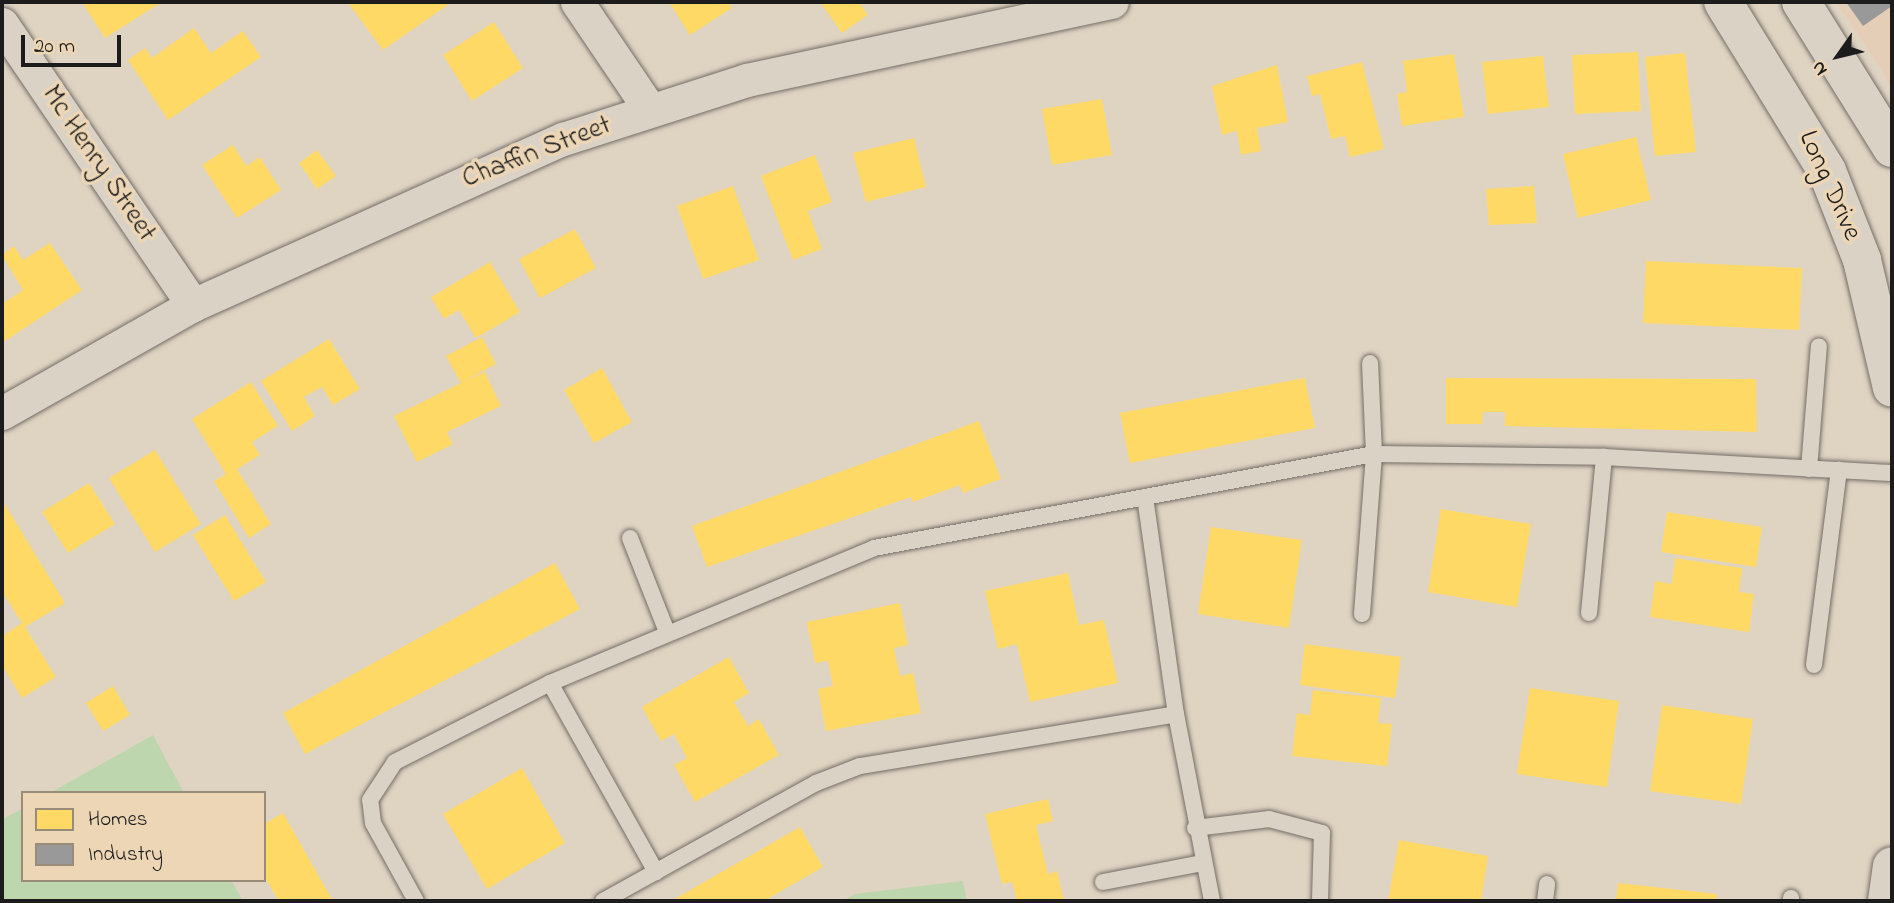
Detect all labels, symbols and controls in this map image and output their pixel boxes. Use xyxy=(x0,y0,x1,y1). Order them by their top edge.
scale bar xyxy=(24,21,124,65)
north arrow xyxy=(1803,21,1873,91)
text: 20 m xyxy=(34,32,75,62)
text: N xyxy=(1805,55,1835,81)
street label: Mc Henry Street xyxy=(34,80,162,248)
street label: Chaffin Street xyxy=(458,109,616,197)
street label: Long Drive xyxy=(1790,126,1868,246)
legend xyxy=(21,791,266,882)
text: Homes xyxy=(88,805,148,835)
text: Industry xyxy=(88,840,163,870)

